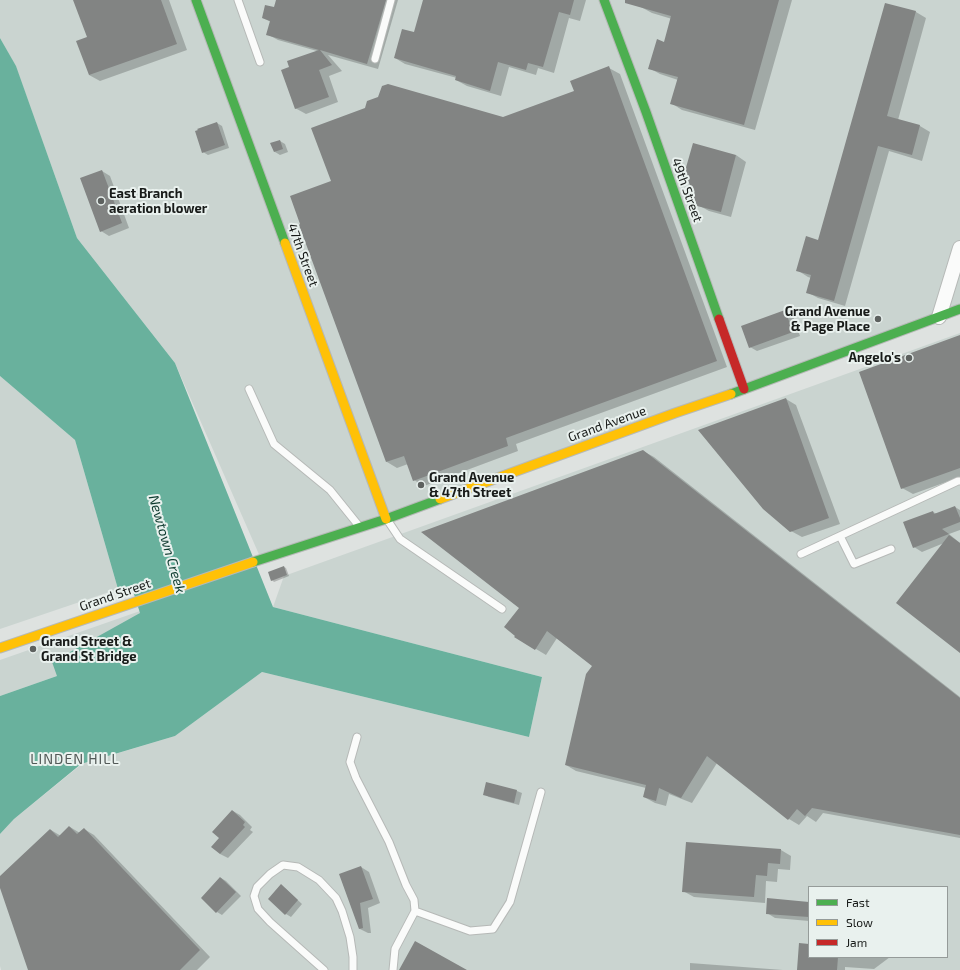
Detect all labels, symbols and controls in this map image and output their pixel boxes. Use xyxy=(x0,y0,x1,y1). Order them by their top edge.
street label: 49th Street xyxy=(668,156,706,224)
place label: East Branch aeration blower xyxy=(109,186,207,217)
marker: East Branch aeration blower xyxy=(96,196,106,206)
street label: 47th Street xyxy=(284,221,322,289)
place label: Grand Avenue & Page Place xyxy=(785,304,870,335)
marker: Grand Avenue & Page Place xyxy=(873,314,883,324)
place label: Angelo's xyxy=(849,350,901,366)
marker: Angelo's xyxy=(904,353,914,363)
street label: Grand Avenue xyxy=(566,403,648,445)
place label: Grand Avenue & 47th Street xyxy=(429,470,514,501)
marker: Grand Avenue & 47th Street xyxy=(416,480,426,490)
water label: Newtown Creek xyxy=(145,493,189,595)
street label: Grand Street xyxy=(77,575,153,615)
place label: Grand Street & Grand St Bridge xyxy=(41,634,136,665)
marker: Grand Street & Grand St Bridge xyxy=(28,644,38,654)
district label: LINDEN HILL xyxy=(30,751,120,767)
legend xyxy=(808,886,948,958)
text: Fast xyxy=(846,895,869,909)
text: Slow xyxy=(846,915,873,929)
text: Jam xyxy=(846,935,867,949)

